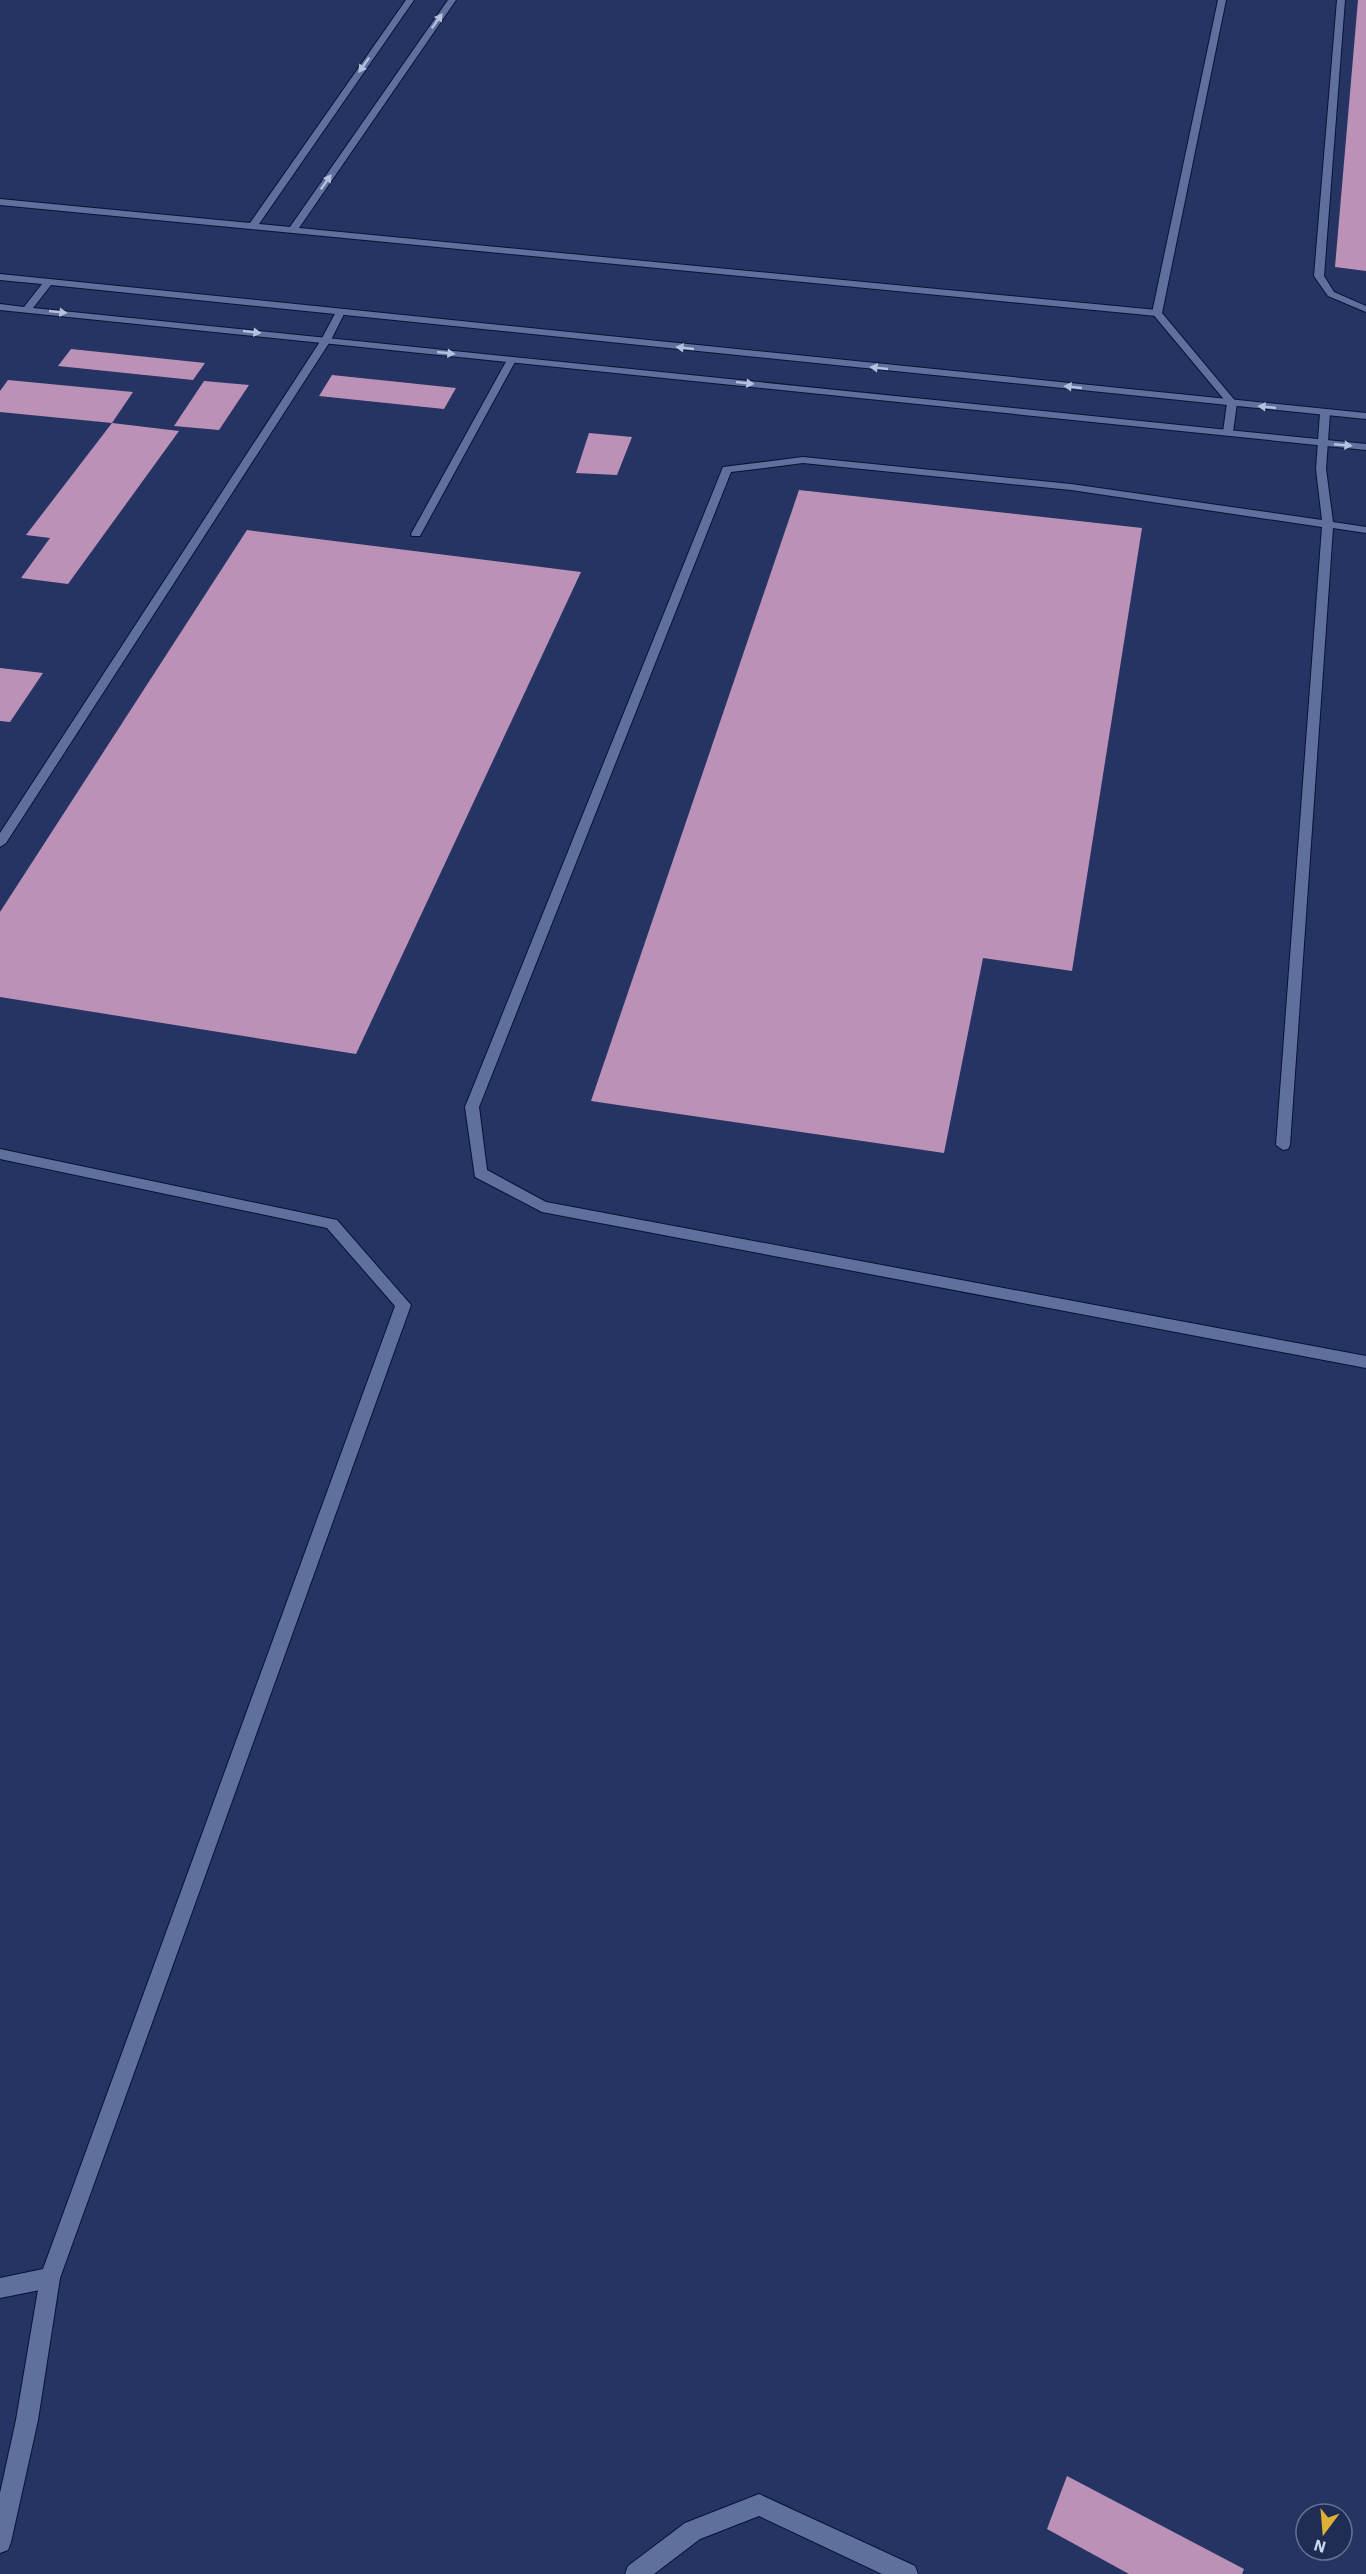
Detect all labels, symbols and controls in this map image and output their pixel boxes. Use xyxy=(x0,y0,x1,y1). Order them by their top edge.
one-way arrow xyxy=(431,14,443,30)
one-way arrow xyxy=(358,57,370,73)
one-way arrow xyxy=(320,174,331,190)
one-way arrow xyxy=(49,307,68,317)
one-way arrow xyxy=(243,327,262,337)
one-way arrow xyxy=(675,343,694,353)
one-way arrow xyxy=(437,348,456,358)
one-way arrow xyxy=(869,363,888,373)
one-way arrow xyxy=(735,378,754,388)
one-way arrow xyxy=(1063,382,1082,392)
one-way arrow xyxy=(1257,402,1276,412)
one-way arrow xyxy=(1334,440,1353,450)
north arrow xyxy=(1294,2502,1354,2562)
text: N xyxy=(1312,2535,1328,2558)

